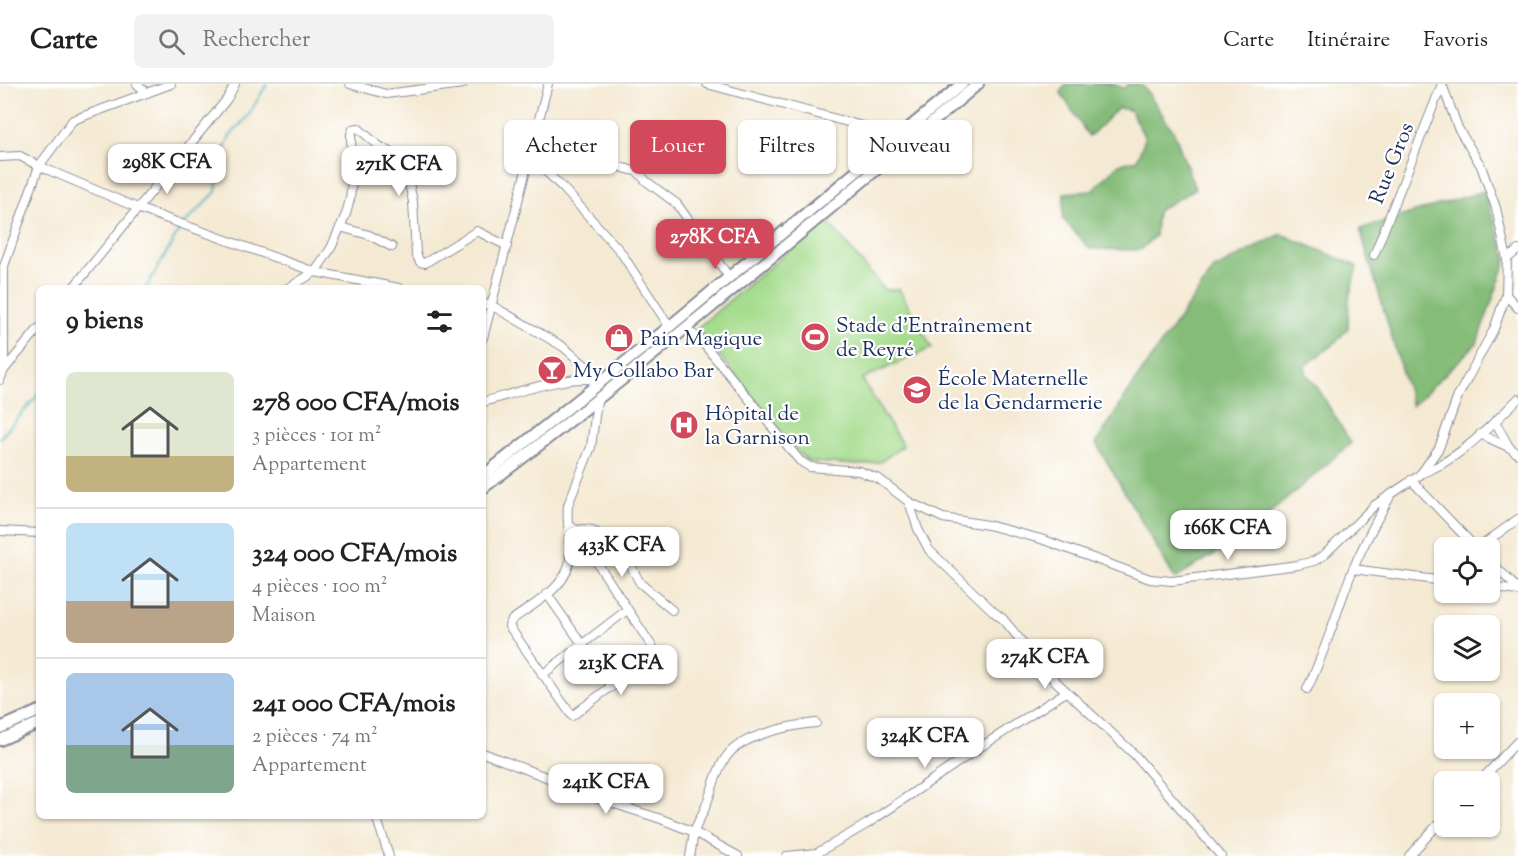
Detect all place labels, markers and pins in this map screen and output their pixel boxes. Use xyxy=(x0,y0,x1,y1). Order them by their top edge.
pin: 298K CFA xyxy=(105,144,229,195)
pin: 271K CFA xyxy=(337,146,461,197)
pin: 278K CFA xyxy=(653,219,777,270)
place label: Stade d'Entraînement de Reyré xyxy=(836,312,1032,366)
sports icon: Stade d'Entraînement de Reyré xyxy=(799,321,831,353)
shop icon: Pain Magique xyxy=(603,322,635,354)
place label: Pain Magique xyxy=(640,325,762,355)
bar icon: My Collabo Bar xyxy=(536,354,568,386)
place label: My Collabo Bar xyxy=(573,357,714,387)
place label: École Maternelle de la Gendarmerie xyxy=(938,365,1103,419)
school or university icon: École Maternelle de la Gendarmerie xyxy=(901,374,933,406)
place label: Hôpital de la Garnison xyxy=(705,400,810,454)
hospital icon: Hôpital de la Garnison xyxy=(668,409,700,441)
pin: 166K CFA xyxy=(1166,510,1290,561)
pin: 433K CFA xyxy=(560,527,684,578)
pin: 274K CFA xyxy=(983,639,1107,690)
pin: 213K CFA xyxy=(559,645,683,696)
pin: 324K CFA xyxy=(863,718,987,769)
pin: 241K CFA xyxy=(544,764,668,815)

